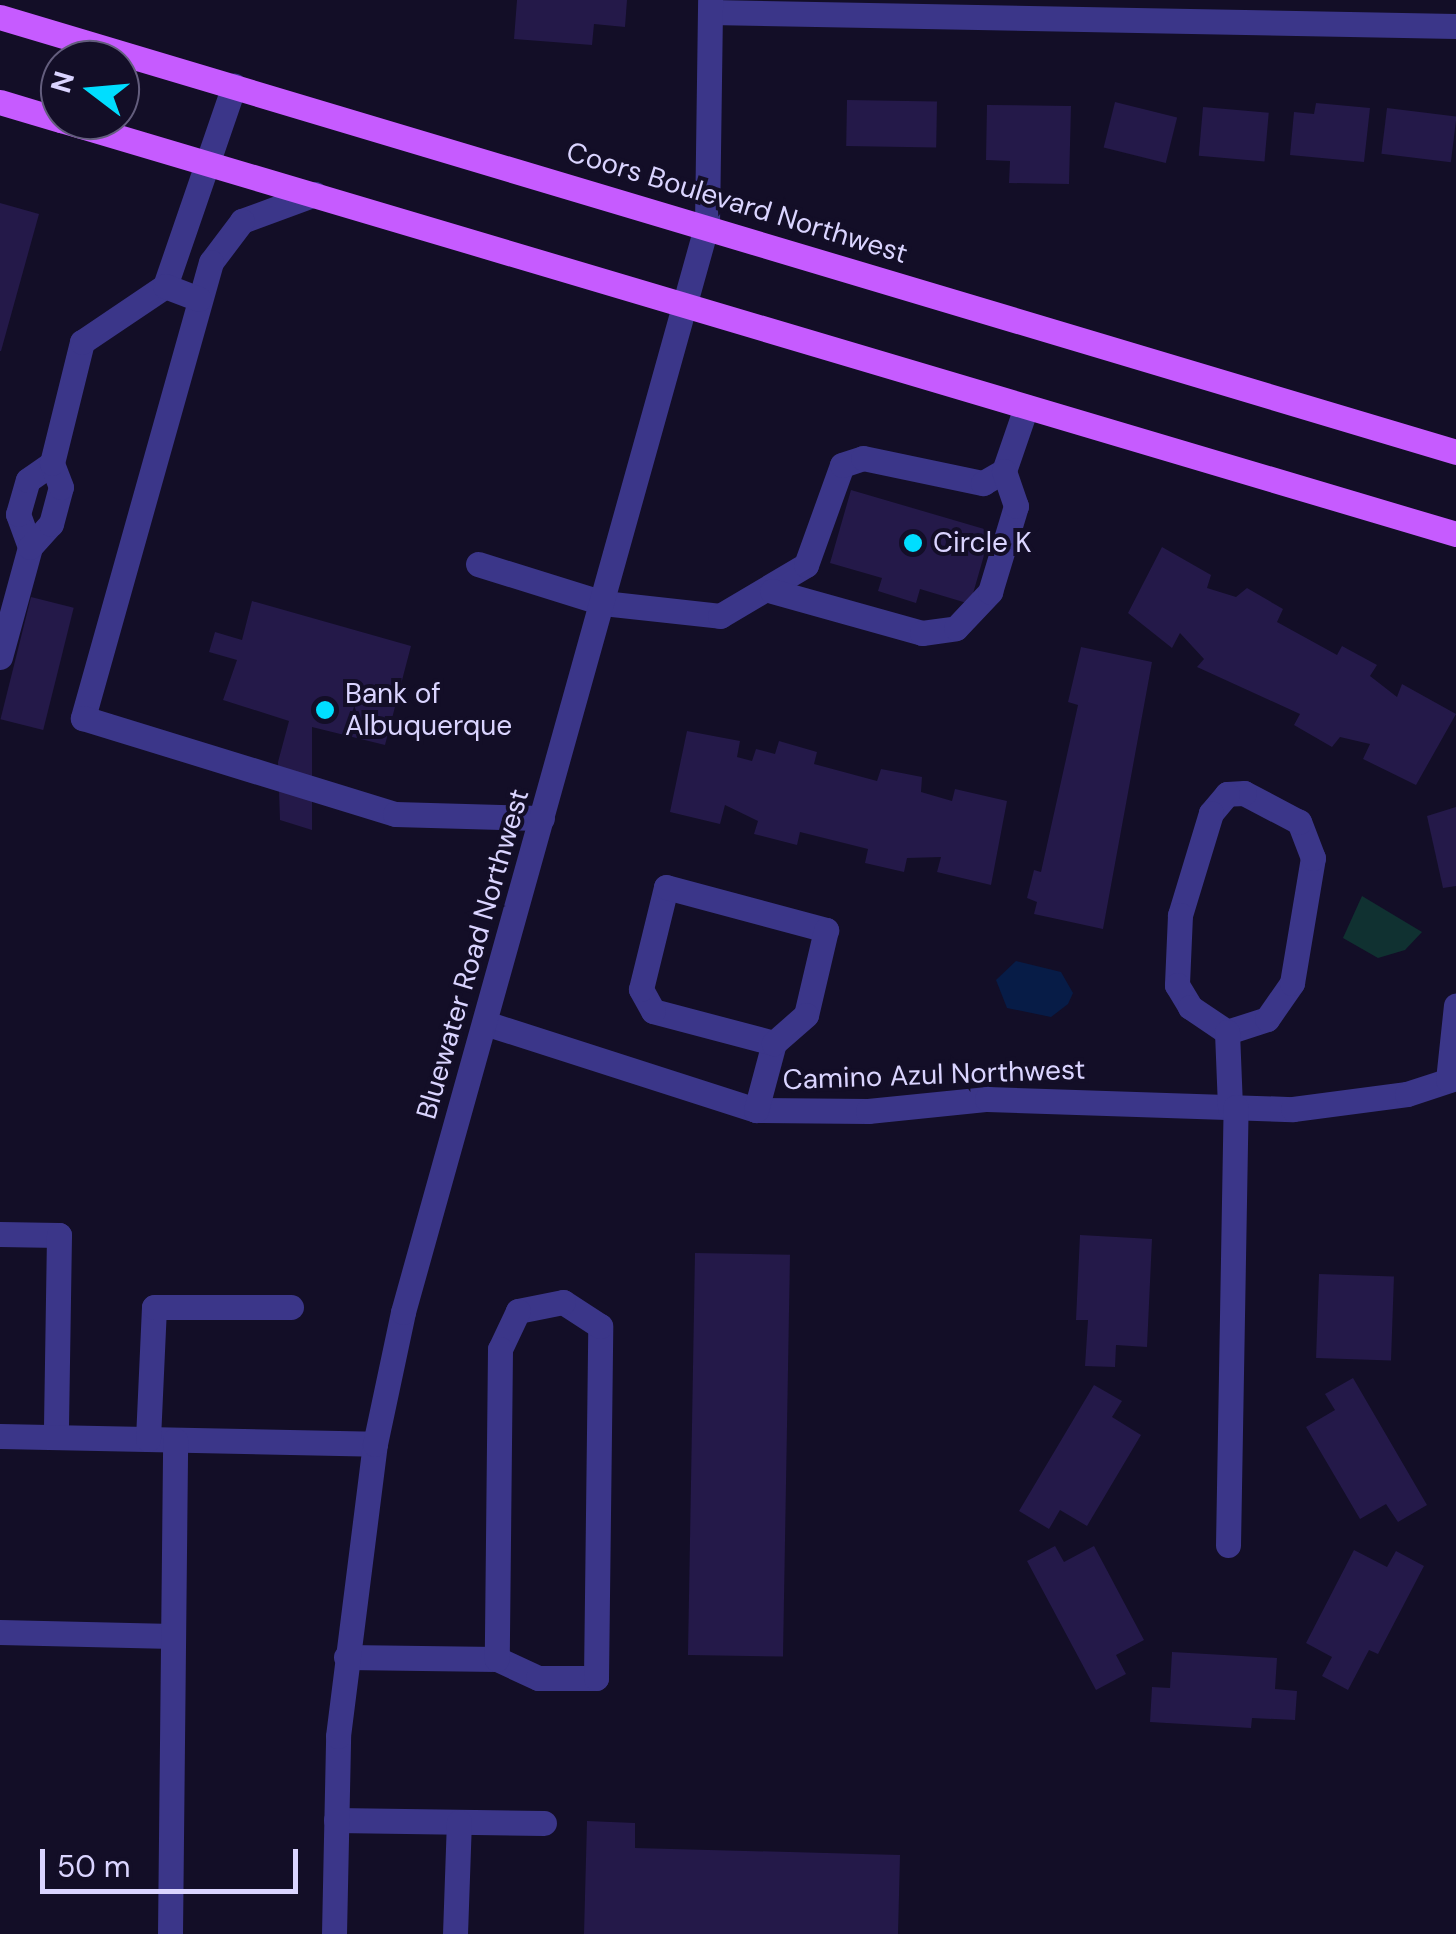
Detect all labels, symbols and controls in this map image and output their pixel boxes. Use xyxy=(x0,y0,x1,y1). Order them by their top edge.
north arrow xyxy=(40,40,140,140)
text: N xyxy=(42,67,83,97)
street label: Coors Boulevard Northwest xyxy=(562,135,912,271)
place label: Circle K xyxy=(933,526,1032,560)
marker: Circle K xyxy=(902,532,924,554)
place label: Bank of Albuquerque xyxy=(345,677,512,743)
marker: Bank of Albuquerque xyxy=(314,699,336,721)
street label: Bluewater Road Northwest xyxy=(410,785,536,1123)
street label: Camino Azul Northwest xyxy=(782,1053,1086,1097)
scale bar xyxy=(45,1829,302,1891)
text: 50 m xyxy=(57,1847,131,1886)

